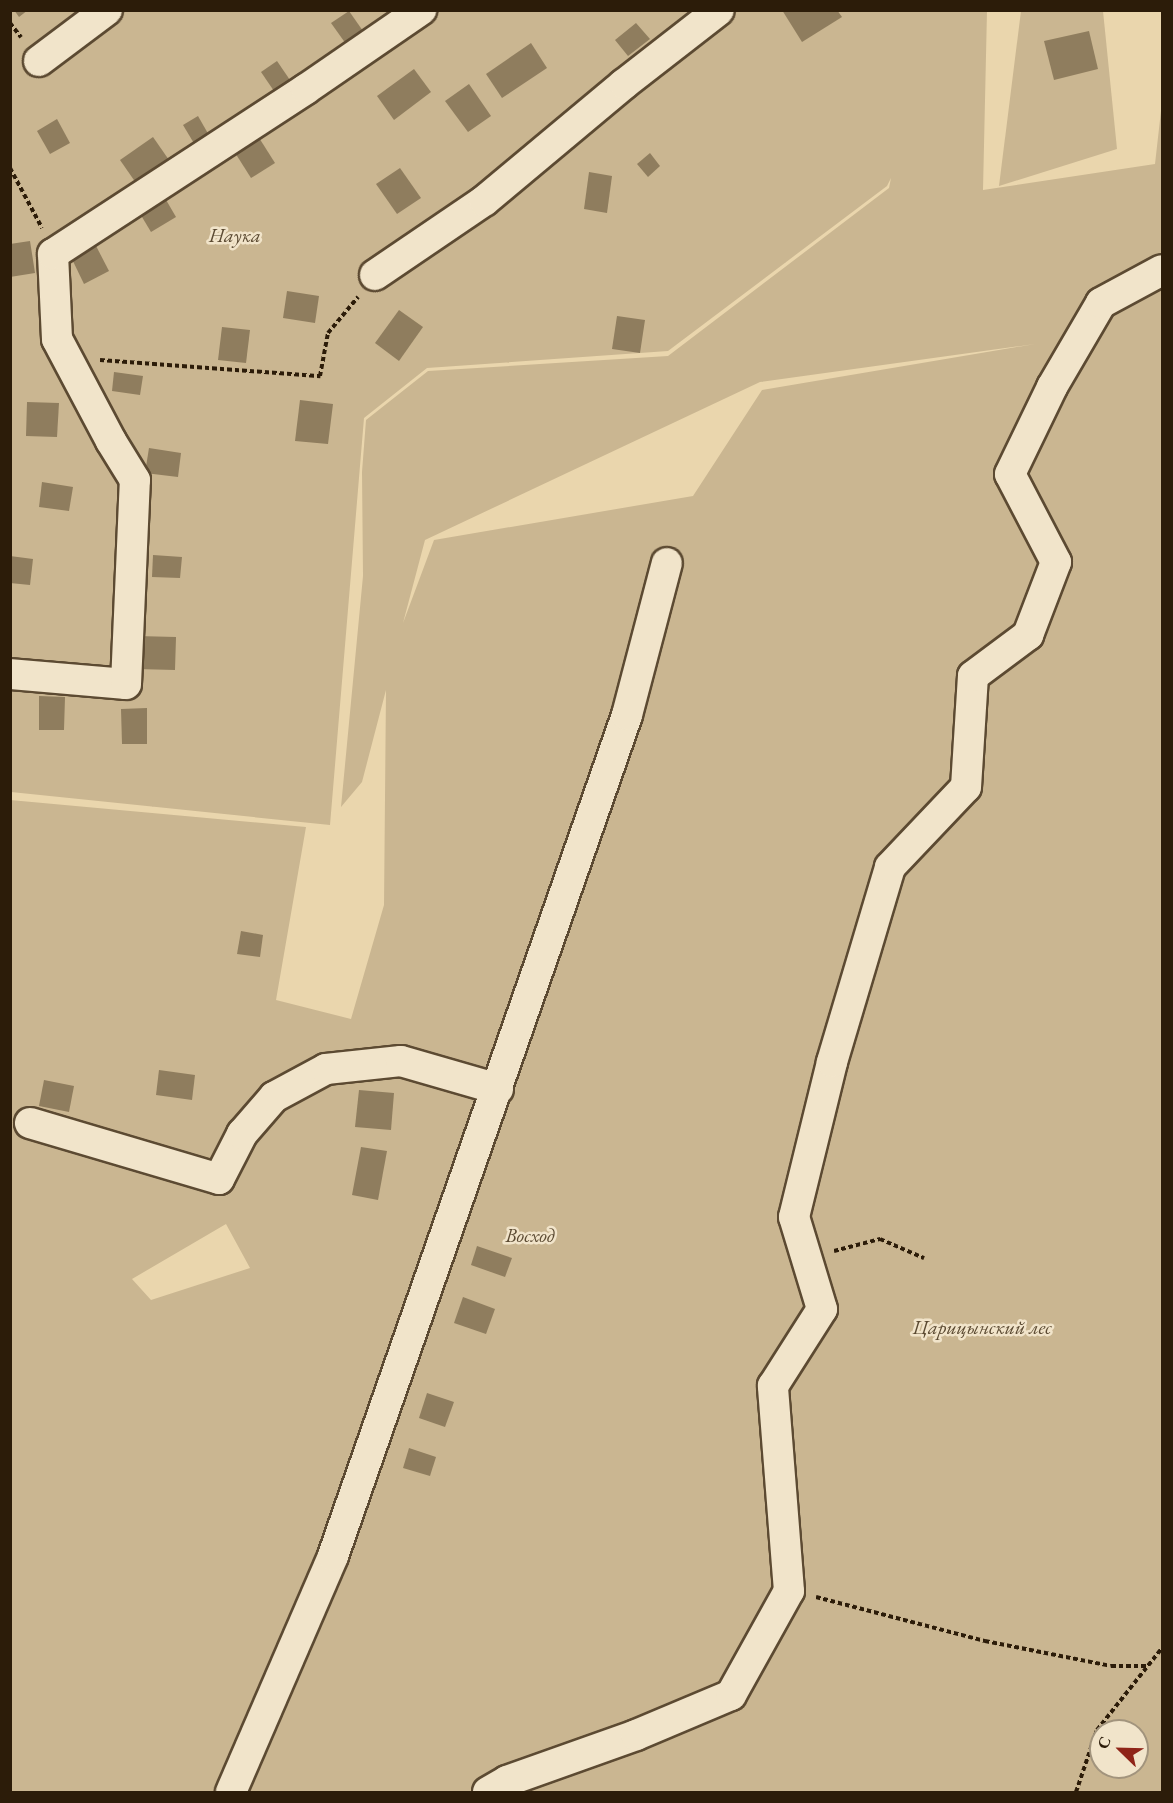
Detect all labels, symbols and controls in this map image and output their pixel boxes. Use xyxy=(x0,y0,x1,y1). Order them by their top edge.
park label: Наука xyxy=(209,223,261,247)
park label: Восход xyxy=(505,1223,555,1247)
park label: Царицынский лес xyxy=(912,1315,1052,1339)
north arrow xyxy=(1089,1719,1149,1779)
text: С xyxy=(1092,1733,1116,1752)

